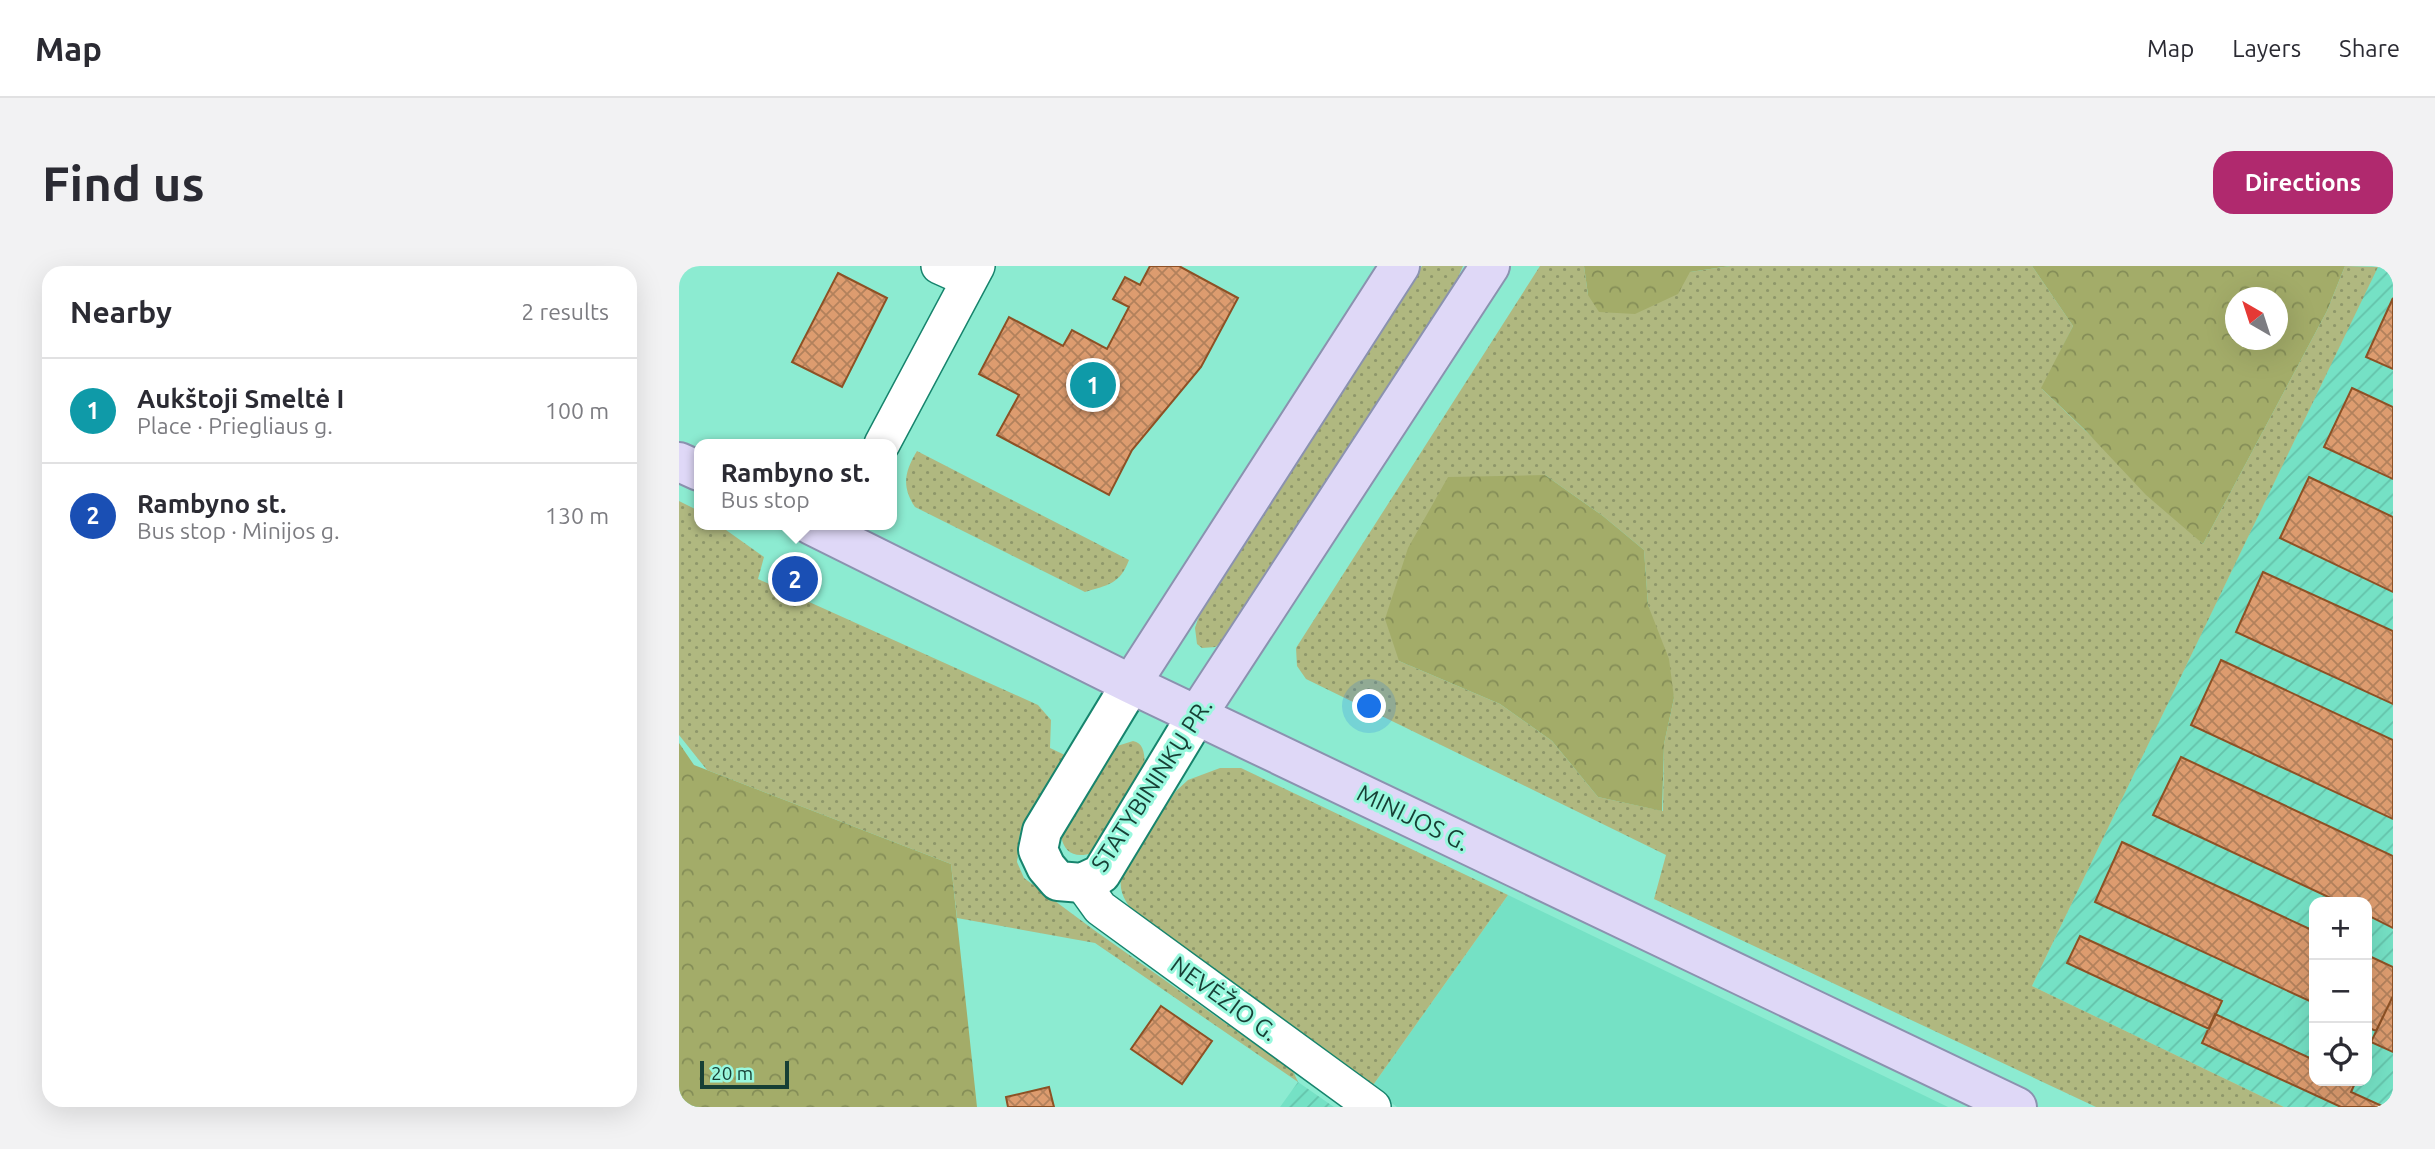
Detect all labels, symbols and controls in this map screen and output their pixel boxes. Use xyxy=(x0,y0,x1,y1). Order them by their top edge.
text: Map xyxy=(35,30,102,67)
text: Map xyxy=(2147,35,2194,62)
text: Layers xyxy=(2232,35,2301,62)
text: Share xyxy=(2339,35,2400,62)
button: Directions xyxy=(2213,151,2393,214)
text: Find us xyxy=(42,155,205,210)
north arrow xyxy=(2225,287,2288,350)
text: Nearby xyxy=(70,295,172,329)
text: 2 results xyxy=(521,299,609,324)
pin: 1 xyxy=(1070,359,1116,411)
text: Aukštoji Smeltė I xyxy=(137,384,344,413)
text: 1 xyxy=(87,398,99,423)
text: 100 m xyxy=(545,398,609,423)
text: Place · Priegliaus g. xyxy=(137,413,333,438)
popup xyxy=(694,439,897,530)
text: Rambyno st. xyxy=(721,458,870,487)
text: Bus stop xyxy=(721,487,810,512)
text: Rambyno st. xyxy=(137,489,286,518)
text: 2 xyxy=(87,503,99,528)
text: 130 m xyxy=(545,503,609,528)
text: Bus stop · Minijos g. xyxy=(137,518,340,543)
pin: 2 xyxy=(772,553,818,605)
your location xyxy=(1352,689,1386,723)
street label: STATYBININKŲ PR. xyxy=(1086,693,1218,876)
street label: MINIJOS G. xyxy=(1353,779,1474,856)
map controls xyxy=(2309,897,2372,1086)
button: + xyxy=(2309,897,2372,960)
street label: NEVĖŽIO G. xyxy=(1166,950,1284,1046)
button: − xyxy=(2309,960,2372,1023)
button: locate xyxy=(2309,1023,2372,1086)
scale bar xyxy=(700,1058,789,1090)
text: 20 m xyxy=(711,1062,753,1084)

